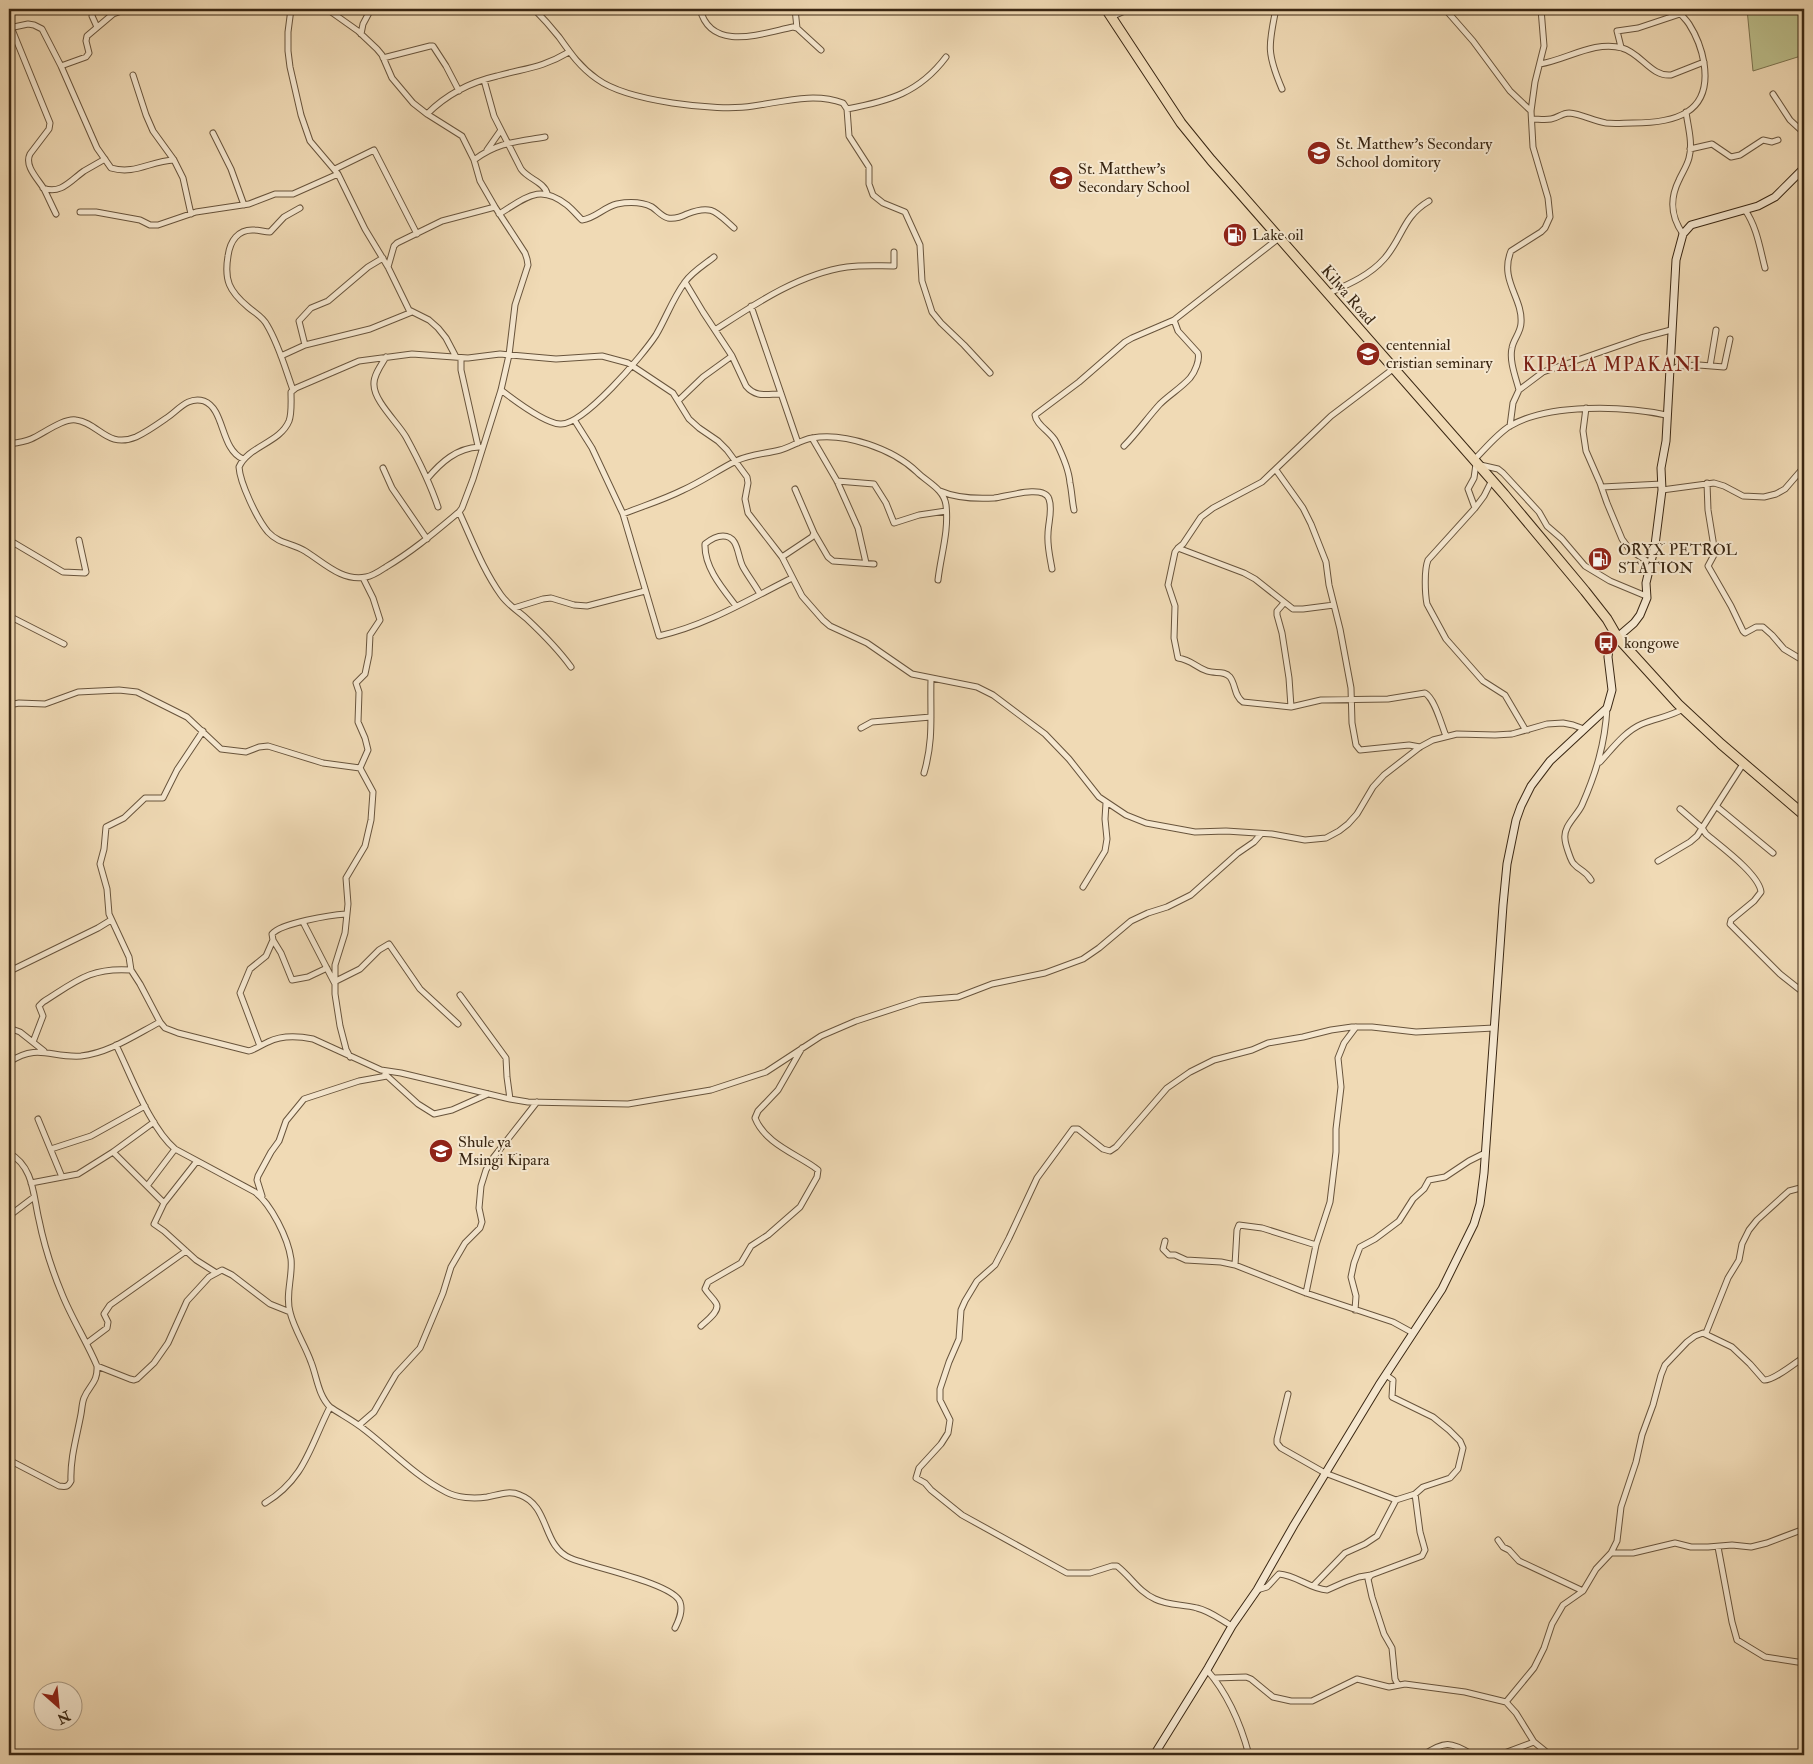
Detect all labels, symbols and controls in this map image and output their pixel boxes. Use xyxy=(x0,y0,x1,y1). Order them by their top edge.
place label: St. Matthew's Secondary School domitory xyxy=(1336,134,1493,172)
school or university icon: St. Matthew's Secondary School domitory xyxy=(1306,140,1332,166)
place label: St. Matthew's Secondary School xyxy=(1078,159,1190,197)
school or university icon: St. Matthew's Secondary School xyxy=(1048,165,1074,191)
fuel station icon: Lake oil xyxy=(1222,222,1248,248)
place label: Lake oil xyxy=(1252,225,1304,245)
street label: Kilwa Road xyxy=(1317,261,1379,329)
place label: centennial cristian seminary xyxy=(1386,335,1493,373)
school or university icon: centennial cristian seminary xyxy=(1355,341,1381,367)
district label: KIPALA MPAKANI xyxy=(1523,353,1701,377)
place label: ORYX PETROL STATION xyxy=(1618,540,1738,578)
fuel station icon: ORYX PETROL STATION xyxy=(1587,546,1613,572)
bus stop icon: kongowe xyxy=(1593,630,1619,656)
place label: kongowe xyxy=(1624,633,1680,653)
place label: Shule ya Msingi Kipara xyxy=(458,1132,550,1171)
school or university icon: Shule ya Msingi Kipara xyxy=(428,1138,454,1164)
north arrow xyxy=(32,1682,82,1732)
text: N xyxy=(54,1706,74,1728)

